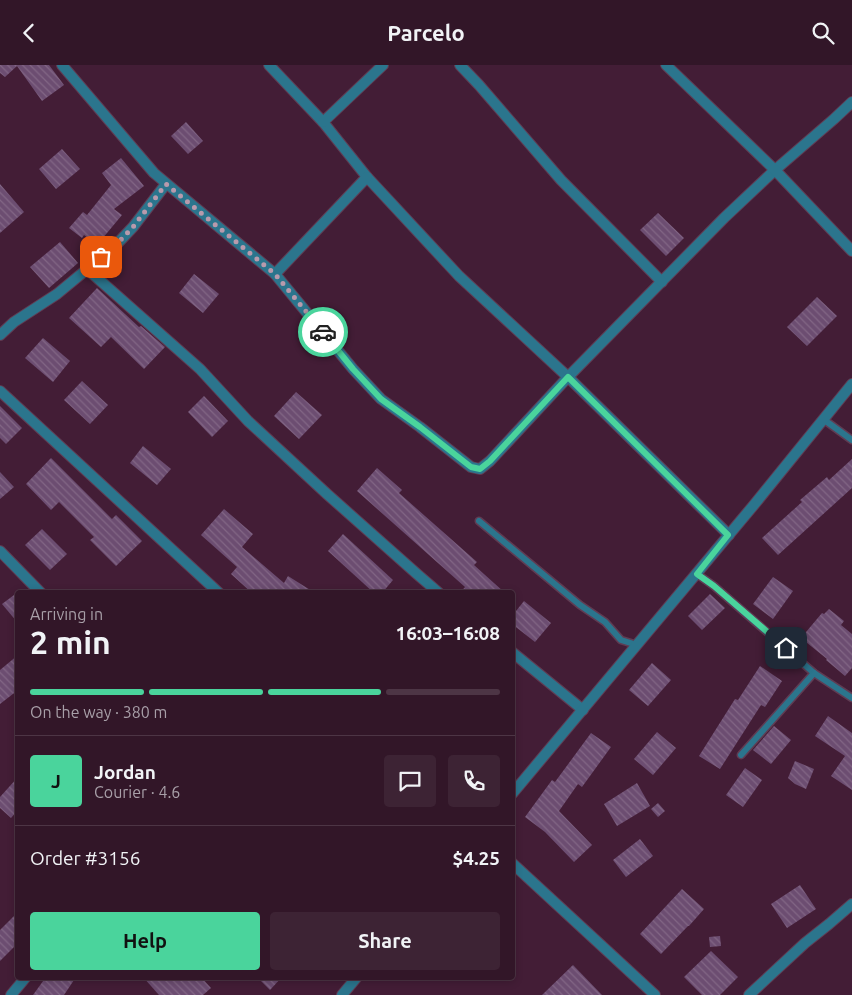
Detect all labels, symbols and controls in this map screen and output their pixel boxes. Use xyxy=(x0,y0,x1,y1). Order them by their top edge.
icon: back xyxy=(15,19,43,47)
icon: search xyxy=(809,19,837,47)
text: Parcelo xyxy=(387,20,465,45)
pin xyxy=(80,236,122,278)
icon: bag xyxy=(87,243,115,271)
courier xyxy=(298,307,348,357)
icon: car xyxy=(309,318,337,346)
text: Arriving in xyxy=(30,605,103,623)
text: 16:03–16:08 xyxy=(395,622,500,644)
text: 2 min xyxy=(30,624,111,660)
pin xyxy=(765,627,807,669)
icon: home xyxy=(772,634,800,662)
text: On the way · 380 m xyxy=(30,703,167,721)
button: chat xyxy=(384,755,436,807)
button: phone xyxy=(448,755,500,807)
text: Jordan xyxy=(94,761,156,783)
text: J xyxy=(51,770,61,792)
text: Courier · 4.6 xyxy=(94,783,180,801)
text: Order #3156 xyxy=(30,847,140,869)
text: $4.25 xyxy=(452,847,500,869)
button: Help xyxy=(30,912,260,970)
button: Share xyxy=(270,912,500,970)

